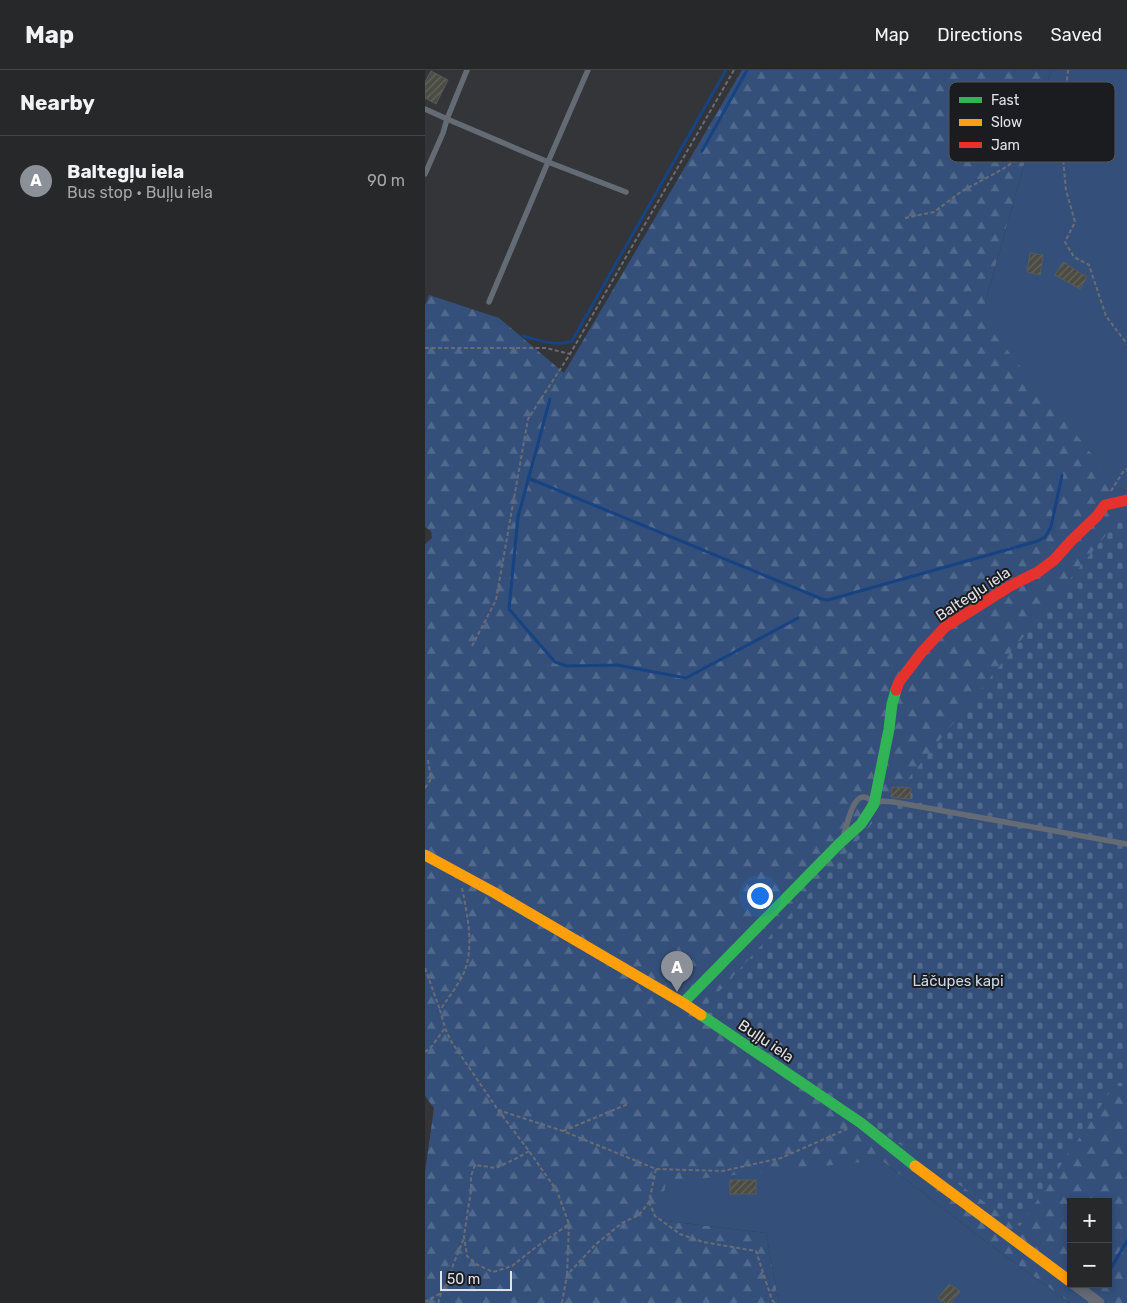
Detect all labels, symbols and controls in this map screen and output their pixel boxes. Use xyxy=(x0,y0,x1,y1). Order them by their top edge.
text: Map xyxy=(25,21,74,49)
text: Map xyxy=(874,24,909,46)
text: Directions xyxy=(937,24,1023,46)
text: Saved xyxy=(1051,24,1102,46)
legend xyxy=(949,82,1115,162)
text: Nearby xyxy=(20,90,95,115)
text: Fast xyxy=(991,92,1020,109)
text: Slow xyxy=(991,114,1022,131)
text: Jam xyxy=(991,137,1020,154)
text: Baltegļu iela xyxy=(67,160,184,183)
text: A xyxy=(30,171,42,190)
text: 90 m xyxy=(367,171,405,190)
text: Bus stop · Buļļu iela xyxy=(67,183,213,202)
street label: Baltegļu iela xyxy=(932,563,1014,625)
your location xyxy=(747,883,773,909)
pin: A xyxy=(661,951,693,992)
park label: Lāčupes kapi xyxy=(912,972,1004,990)
street label: Buļļu iela xyxy=(735,1016,797,1066)
map controls xyxy=(1067,1198,1112,1288)
button: + xyxy=(1067,1198,1112,1243)
button: − xyxy=(1067,1243,1112,1288)
scale bar xyxy=(440,1268,513,1291)
text: 50 m xyxy=(447,1271,480,1288)

